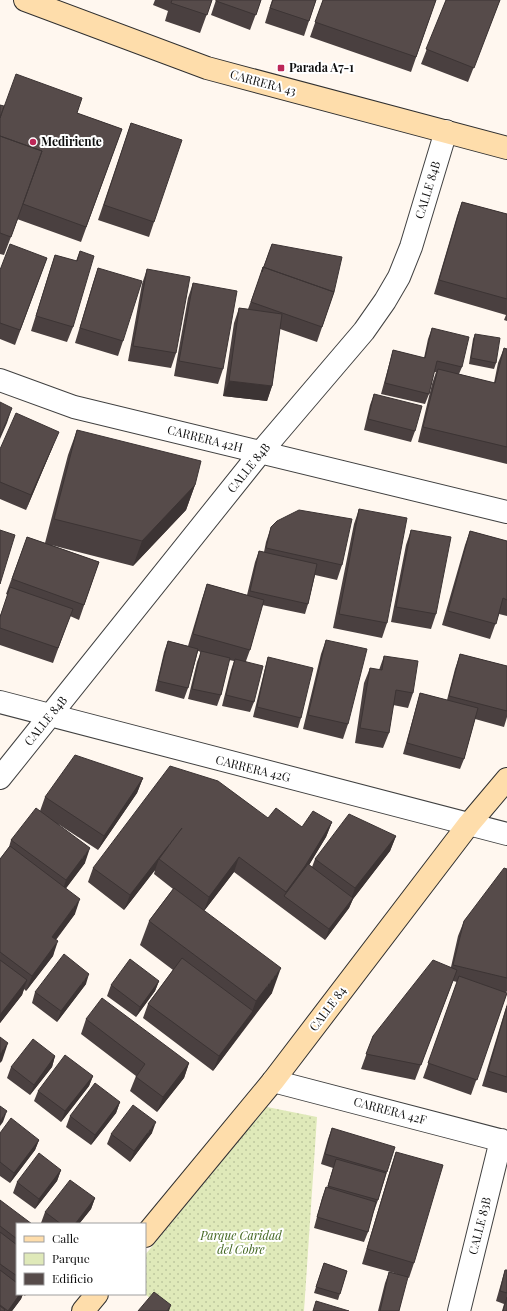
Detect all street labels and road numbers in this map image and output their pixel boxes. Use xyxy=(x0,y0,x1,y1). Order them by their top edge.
street label: CARRERA 43 xyxy=(229,66,298,99)
street label: CALLE 84B xyxy=(411,159,443,221)
street label: CARRERA 42H xyxy=(166,421,245,455)
street label: CALLE 84B xyxy=(223,439,273,496)
street label: CALLE 84B xyxy=(20,692,70,749)
street label: CARRERA 42G xyxy=(214,751,293,785)
street label: CALLE 84 xyxy=(305,983,349,1034)
street label: CARRERA 42F xyxy=(352,1093,429,1128)
street label: CALLE 83B xyxy=(464,1195,494,1256)

